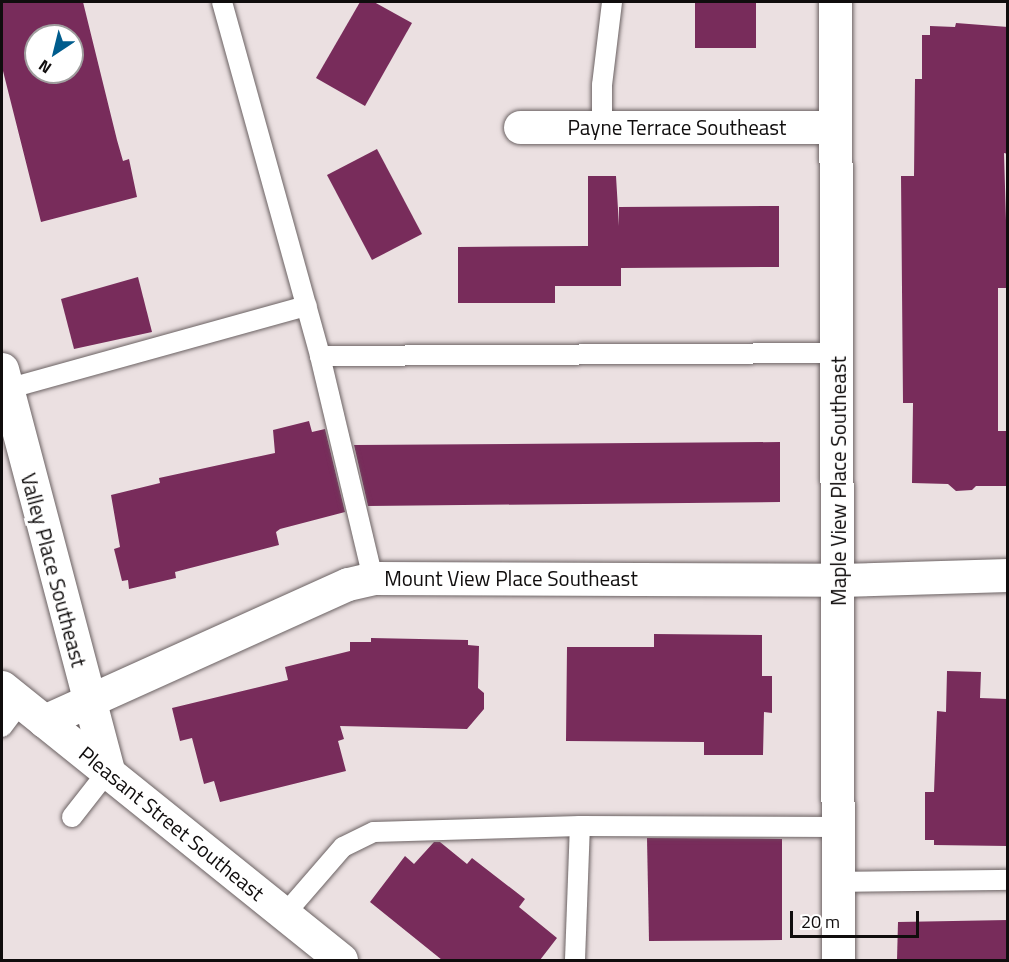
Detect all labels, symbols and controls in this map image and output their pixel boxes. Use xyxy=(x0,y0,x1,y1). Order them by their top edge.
north arrow xyxy=(24,24,84,84)
text: N xyxy=(33,54,56,80)
street label: Payne Terrace Southeast xyxy=(568,114,786,140)
street label: Maple View Place Southeast xyxy=(825,356,851,606)
street label: Valley Place Southeast xyxy=(16,470,92,670)
street label: Mount View Place Southeast xyxy=(384,565,638,591)
street label: Pleasant Street Southeast xyxy=(74,740,270,906)
scale bar xyxy=(793,899,922,937)
text: 20 m xyxy=(801,908,840,935)

